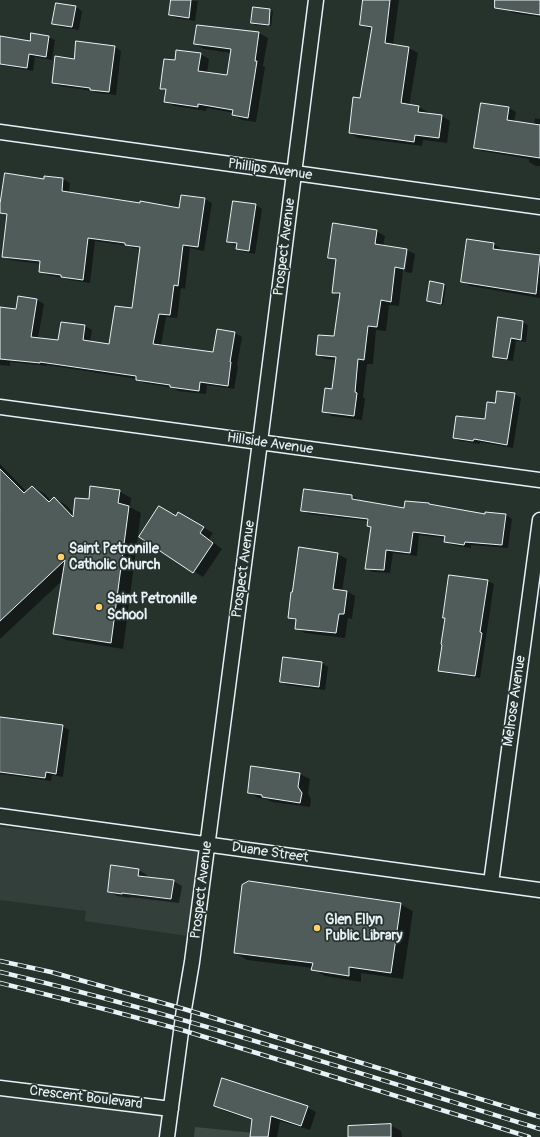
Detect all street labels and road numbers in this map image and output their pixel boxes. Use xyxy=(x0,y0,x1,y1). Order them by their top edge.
street label: Phillips Avenue xyxy=(227,156,313,184)
street label: Prospect Avenue xyxy=(271,197,299,297)
street label: Hillside Avenue xyxy=(226,430,314,458)
street label: Prospect Avenue xyxy=(229,519,259,619)
street label: Melrose Avenue xyxy=(500,654,530,748)
street label: Duane Street xyxy=(230,839,310,867)
street label: Prospect Avenue xyxy=(188,840,216,940)
street label: Crescent Boulevard xyxy=(28,1083,144,1113)

